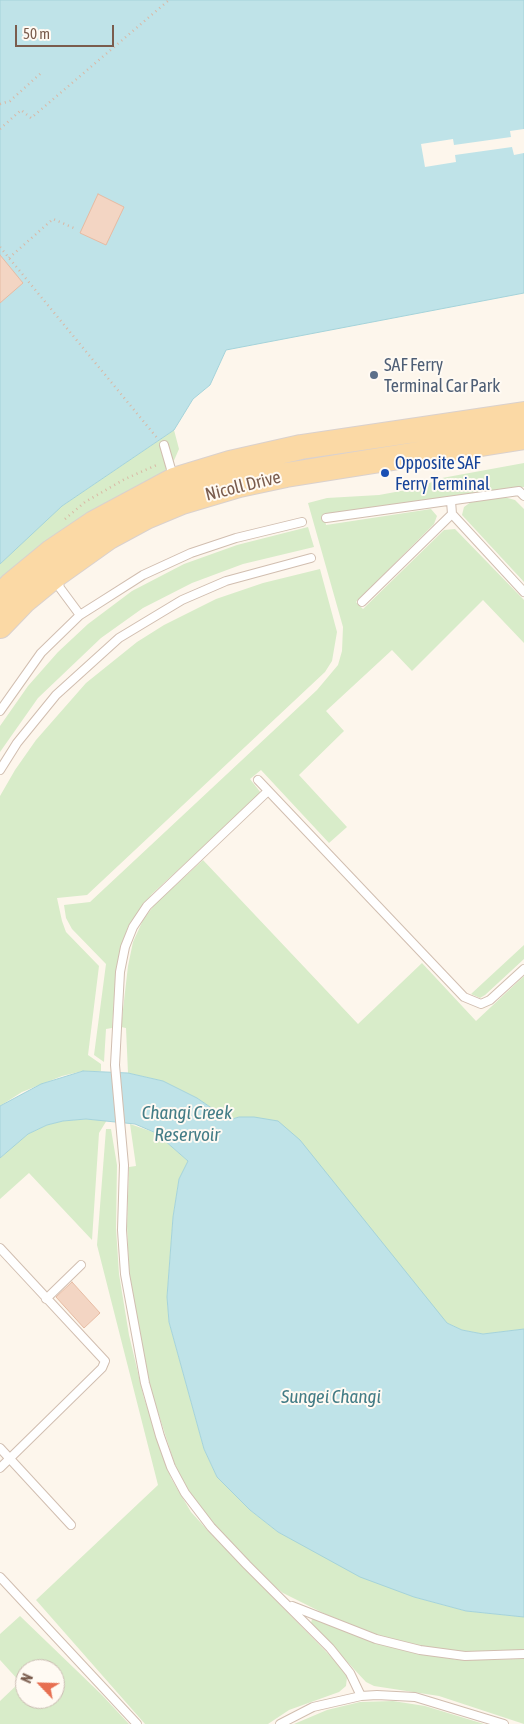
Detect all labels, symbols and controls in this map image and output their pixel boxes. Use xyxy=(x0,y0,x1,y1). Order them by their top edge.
scale bar xyxy=(18,15,116,47)
text: 50 m xyxy=(23,25,50,42)
place label: SAF Ferry Terminal Car Park xyxy=(384,354,500,396)
marker: SAF Ferry Terminal Car Park xyxy=(368,369,380,381)
place label: Opposite SAF Ferry Terminal xyxy=(395,452,490,494)
street label: Nicoll Drive xyxy=(203,466,283,506)
marker: Opposite SAF Ferry Terminal xyxy=(379,467,391,479)
water label: Changi Creek Reservoir xyxy=(142,1102,232,1146)
water label: Sungei Changi xyxy=(281,1386,381,1408)
north arrow xyxy=(15,1659,65,1709)
text: N xyxy=(18,1671,36,1685)

